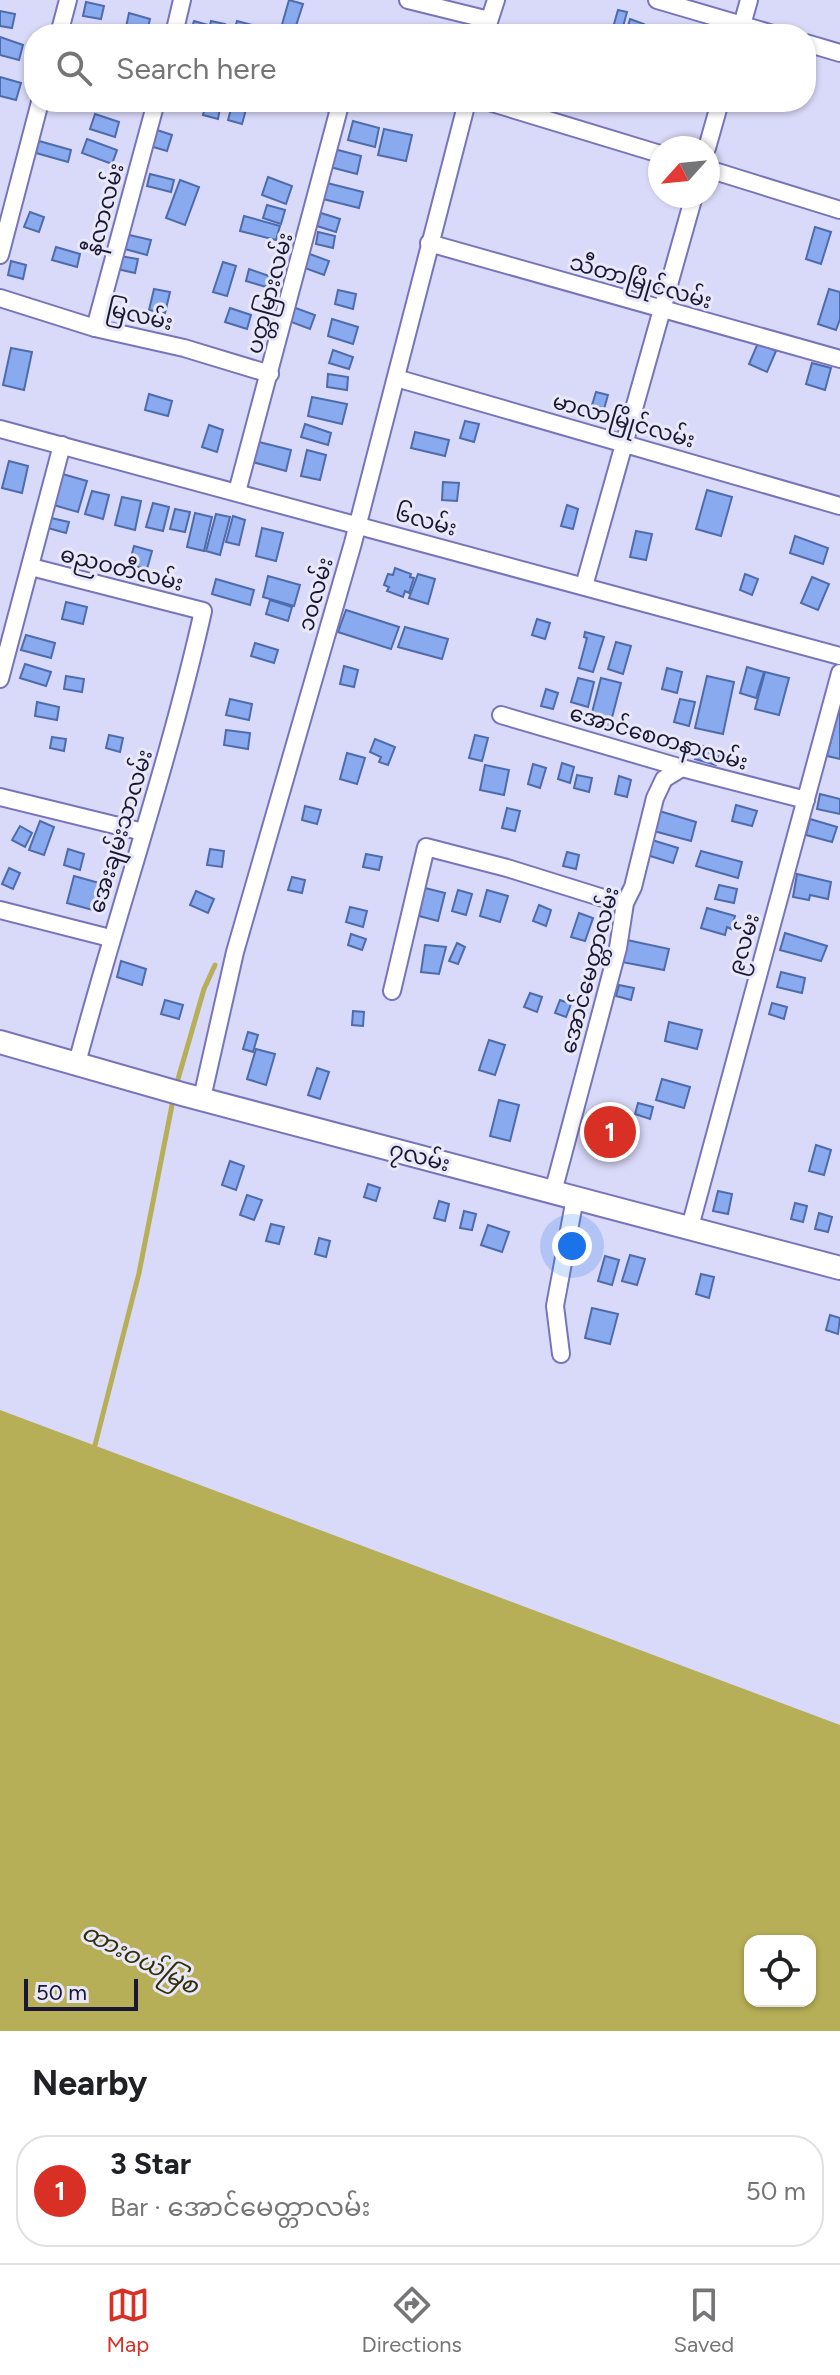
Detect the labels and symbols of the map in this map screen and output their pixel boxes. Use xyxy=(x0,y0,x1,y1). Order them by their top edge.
north arrow xyxy=(648,136,720,208)
street label: နီလာလမ်း xyxy=(77,159,134,259)
street label: ပတ္တမြားလမ်း xyxy=(238,229,302,358)
street label: သီတာမြိုင်လမ်း xyxy=(566,246,716,319)
street label: မြလမ်း xyxy=(103,293,176,340)
street label: မာလာမြိုင်လမ်း xyxy=(548,385,699,458)
street label: ၆လမ်း xyxy=(392,497,460,542)
street label: ဓညဝတီလမ်း xyxy=(56,538,187,601)
street label: ၁၀လမ်း xyxy=(290,554,339,634)
street label: အောင်စေတနာလမ်း xyxy=(565,697,752,780)
street label: အေးချမ်းသာလမ်း xyxy=(81,745,163,918)
street label: အောင်မေတ္တာလမ်း xyxy=(552,883,629,1058)
street label: ၉လမ်း xyxy=(720,910,769,979)
pin: 1 xyxy=(584,1102,636,1162)
street label: ၇လမ်း xyxy=(386,1134,454,1181)
your location xyxy=(552,1226,592,1266)
water label: ထားဝယ်မြစ xyxy=(74,1915,205,2006)
scale bar xyxy=(24,1975,138,2011)

